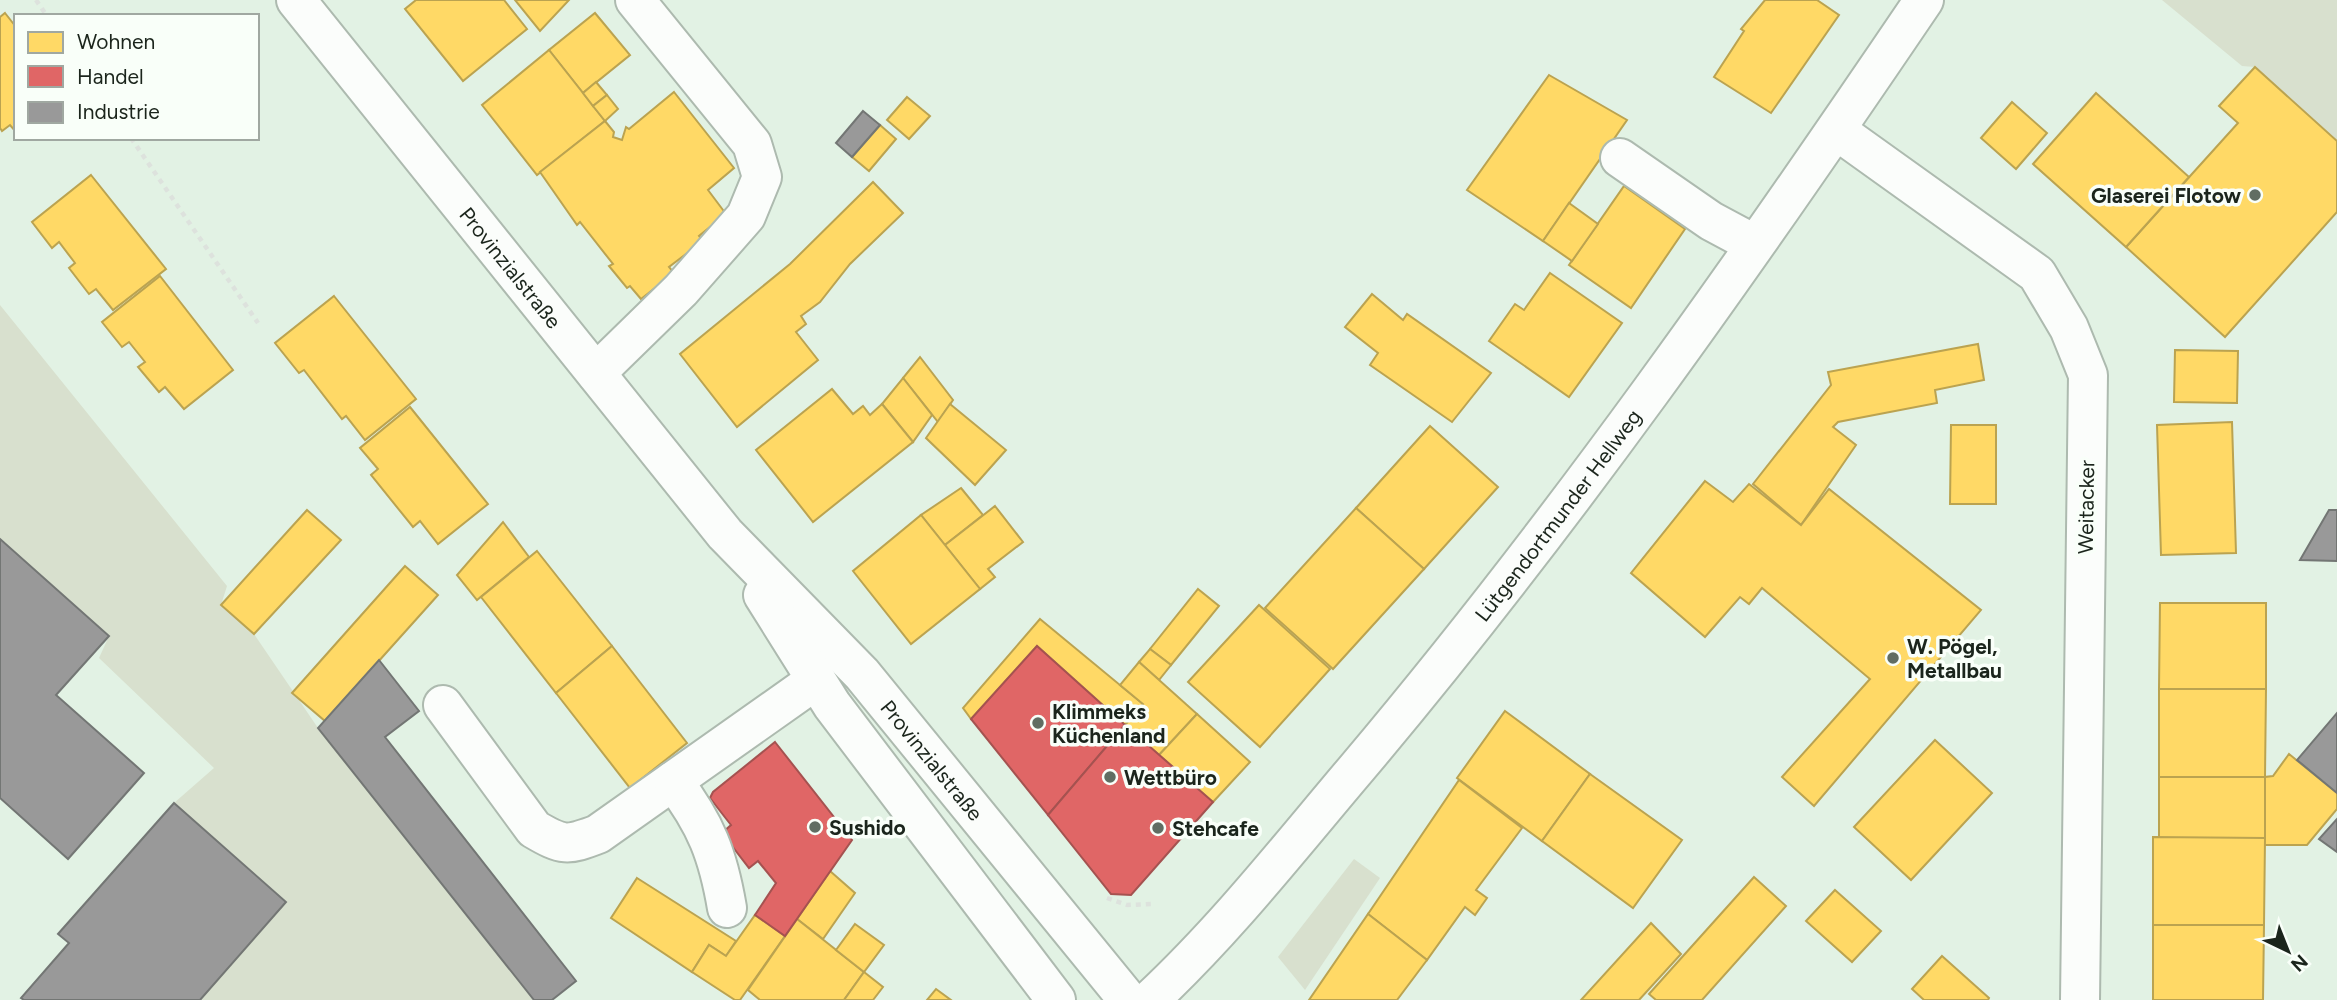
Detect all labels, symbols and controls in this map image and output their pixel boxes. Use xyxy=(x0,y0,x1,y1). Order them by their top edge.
legend xyxy=(14,14,259,140)
text: Wohnen xyxy=(77,29,155,54)
text: Handel xyxy=(77,64,144,89)
text: Industrie xyxy=(77,99,160,124)
place label: Glaserei Flotow xyxy=(2091,183,2241,208)
marker: Glaserei Flotow xyxy=(2247,187,2263,203)
street label: Provinzialstraße xyxy=(455,202,567,333)
street label: Lütgendortmunder Hellweg xyxy=(1469,404,1646,626)
street label: Weitacker xyxy=(2073,460,2099,554)
place label: W. Pögel, Metallbau xyxy=(1907,634,2002,683)
marker: W. Pögel, Metallbau xyxy=(1885,650,1901,666)
street label: Provinzialstraße xyxy=(876,695,989,825)
place label: Klimmeks Küchenland xyxy=(1052,699,1166,748)
marker: Klimmeks Küchenland xyxy=(1030,715,1046,731)
place label: Wettbüro xyxy=(1124,765,1217,790)
marker: Wettbüro xyxy=(1102,769,1118,785)
place label: Sushido xyxy=(829,815,906,840)
place label: Stehcafe xyxy=(1172,816,1259,841)
marker: Sushido xyxy=(807,819,823,835)
marker: Stehcafe xyxy=(1150,820,1166,836)
north arrow xyxy=(2253,916,2323,986)
text: N xyxy=(2286,950,2312,976)

